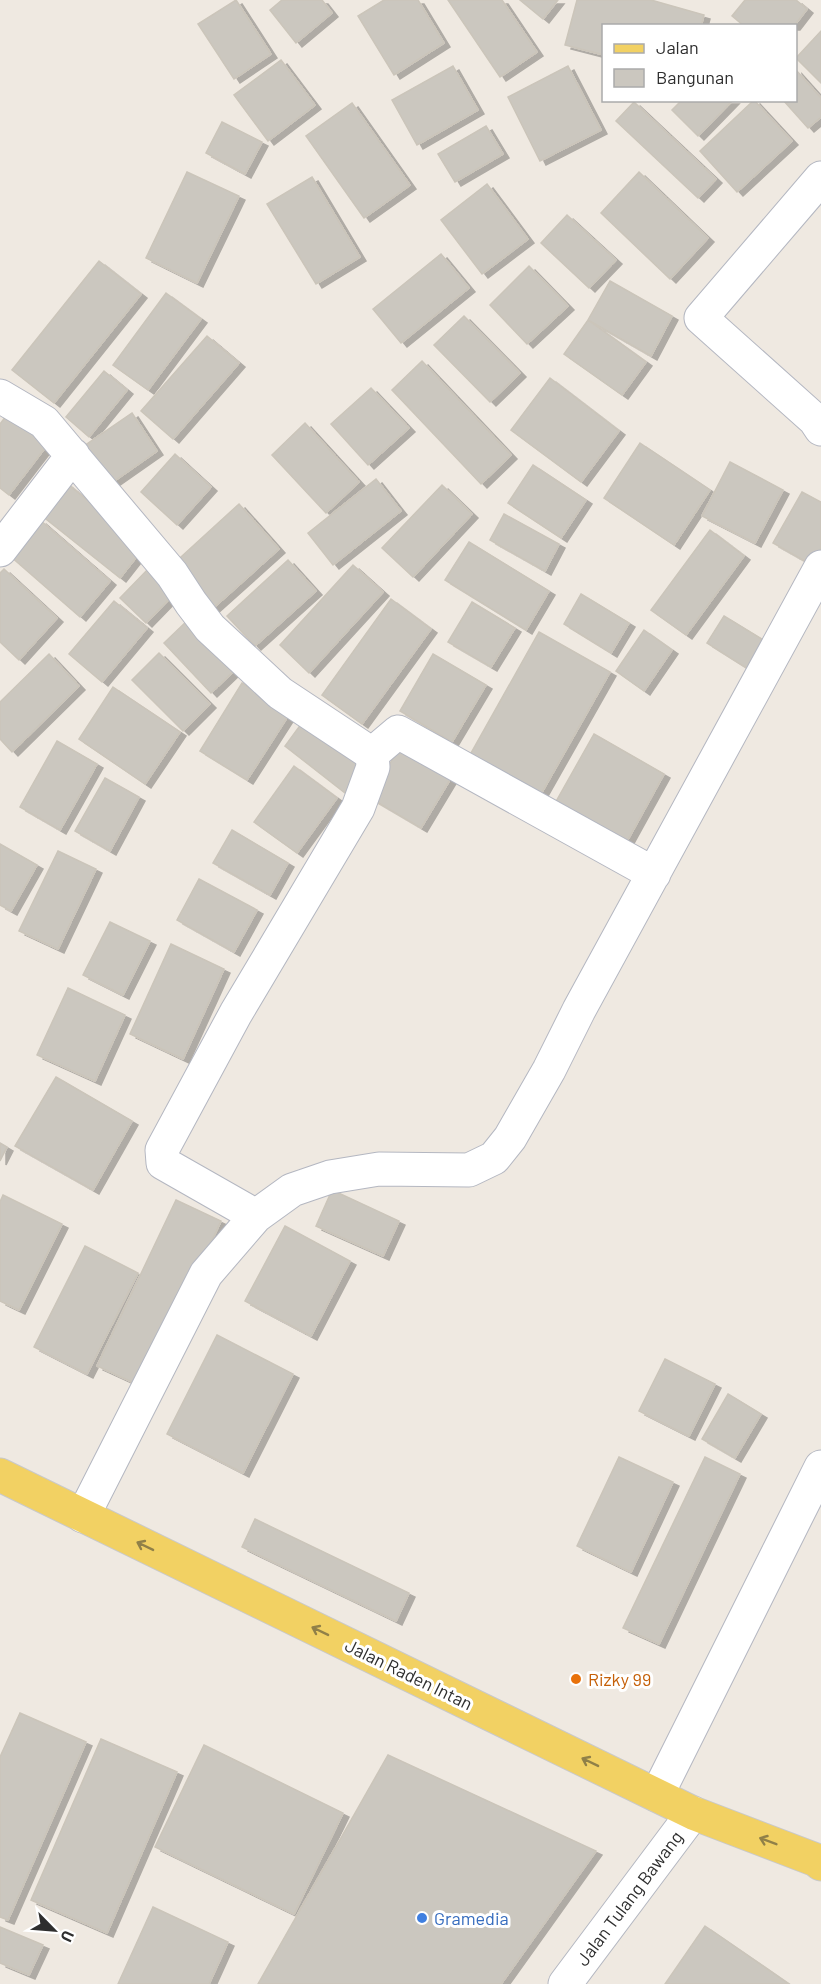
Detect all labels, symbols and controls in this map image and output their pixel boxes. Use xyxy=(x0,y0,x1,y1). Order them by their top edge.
legend xyxy=(602,24,797,102)
text: Jalan xyxy=(656,36,699,58)
text: Bangunan xyxy=(656,66,734,88)
one-way arrow xyxy=(136,1539,154,1551)
one-way arrow xyxy=(311,1624,329,1636)
street label: Jalan Raden Intan xyxy=(342,1634,476,1714)
place label: Rizky 99 xyxy=(588,1668,651,1690)
marker: Rizky 99 xyxy=(569,1672,583,1686)
one-way arrow xyxy=(581,1756,599,1768)
street label: Jalan Tulang Bawang xyxy=(571,1826,687,1970)
one-way arrow xyxy=(759,1835,777,1846)
north arrow xyxy=(24,1900,84,1960)
place label: Gramedia xyxy=(434,1907,509,1929)
marker: Gramedia xyxy=(415,1911,429,1925)
text: U xyxy=(57,1928,79,1945)

